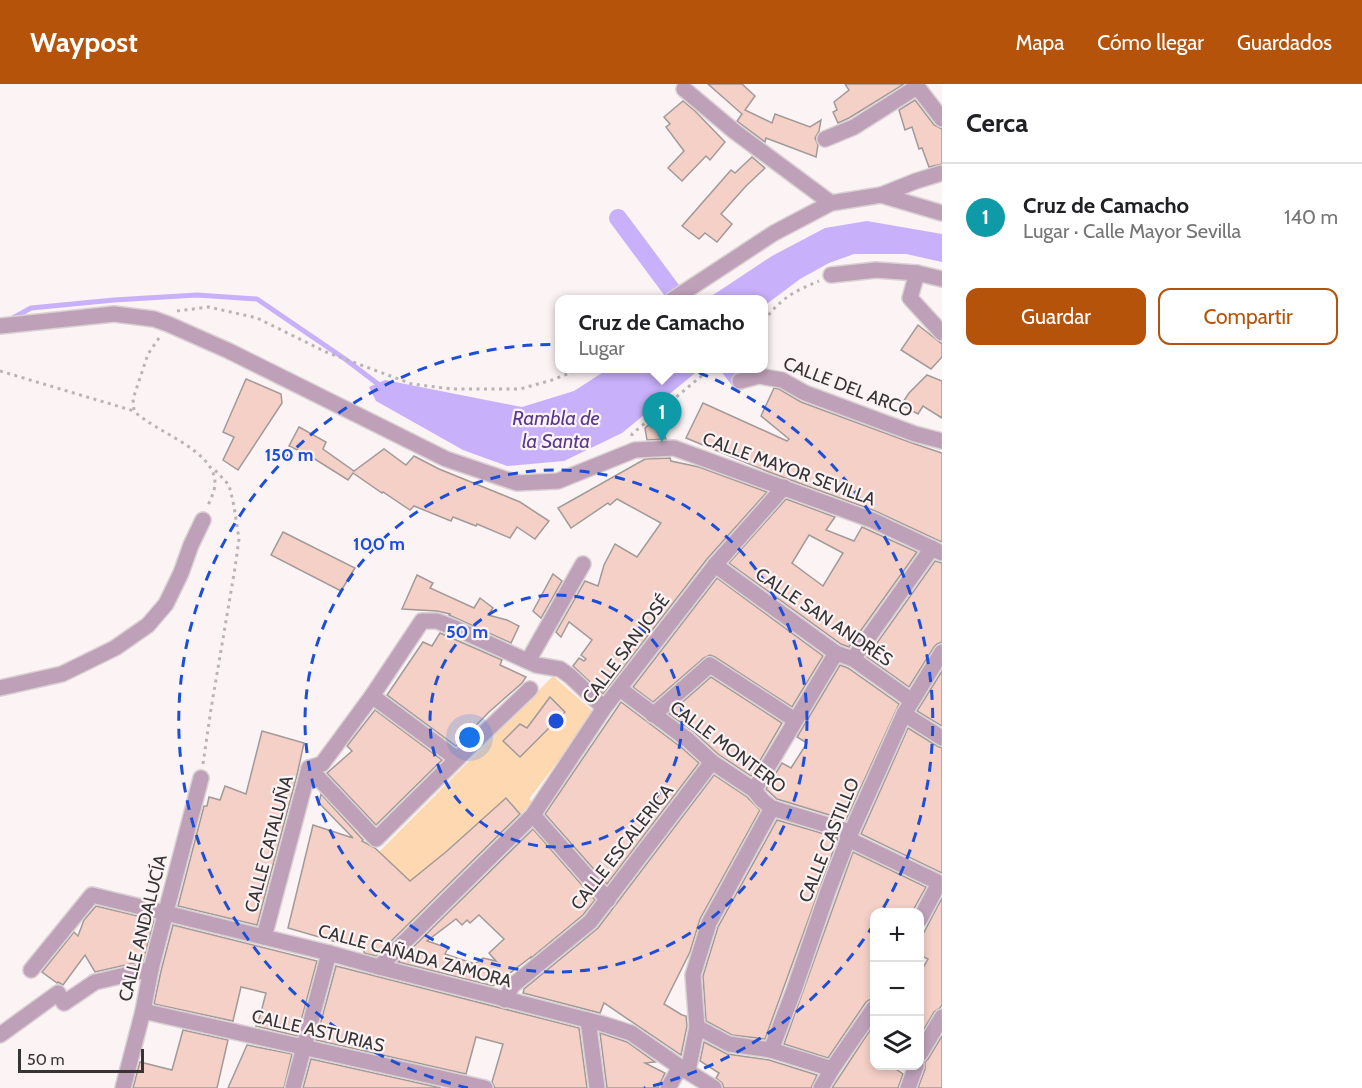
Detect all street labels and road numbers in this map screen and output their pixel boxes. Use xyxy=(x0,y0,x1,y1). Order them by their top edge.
street label: CALLE DEL ARCO xyxy=(780,352,916,422)
street label: CALLE MAYOR SEVILLA xyxy=(700,427,878,511)
street label: CALLE SAN ANDRÉS xyxy=(751,563,897,671)
street label: CALLE SAN JOSÉ xyxy=(578,590,674,708)
street label: CALLE MONTERO xyxy=(666,696,790,798)
street label: CALLE CATALUÑA xyxy=(240,773,298,915)
street label: CALLE CASTILLO xyxy=(794,774,864,906)
street label: CALLE ESCALERICA xyxy=(566,780,678,914)
street label: CALLE ANDALUCÍA xyxy=(114,852,172,1004)
street label: CALLE CAÑADA ZAMORA xyxy=(316,920,514,992)
street label: CALLE ASTURIAS xyxy=(250,1005,386,1057)

